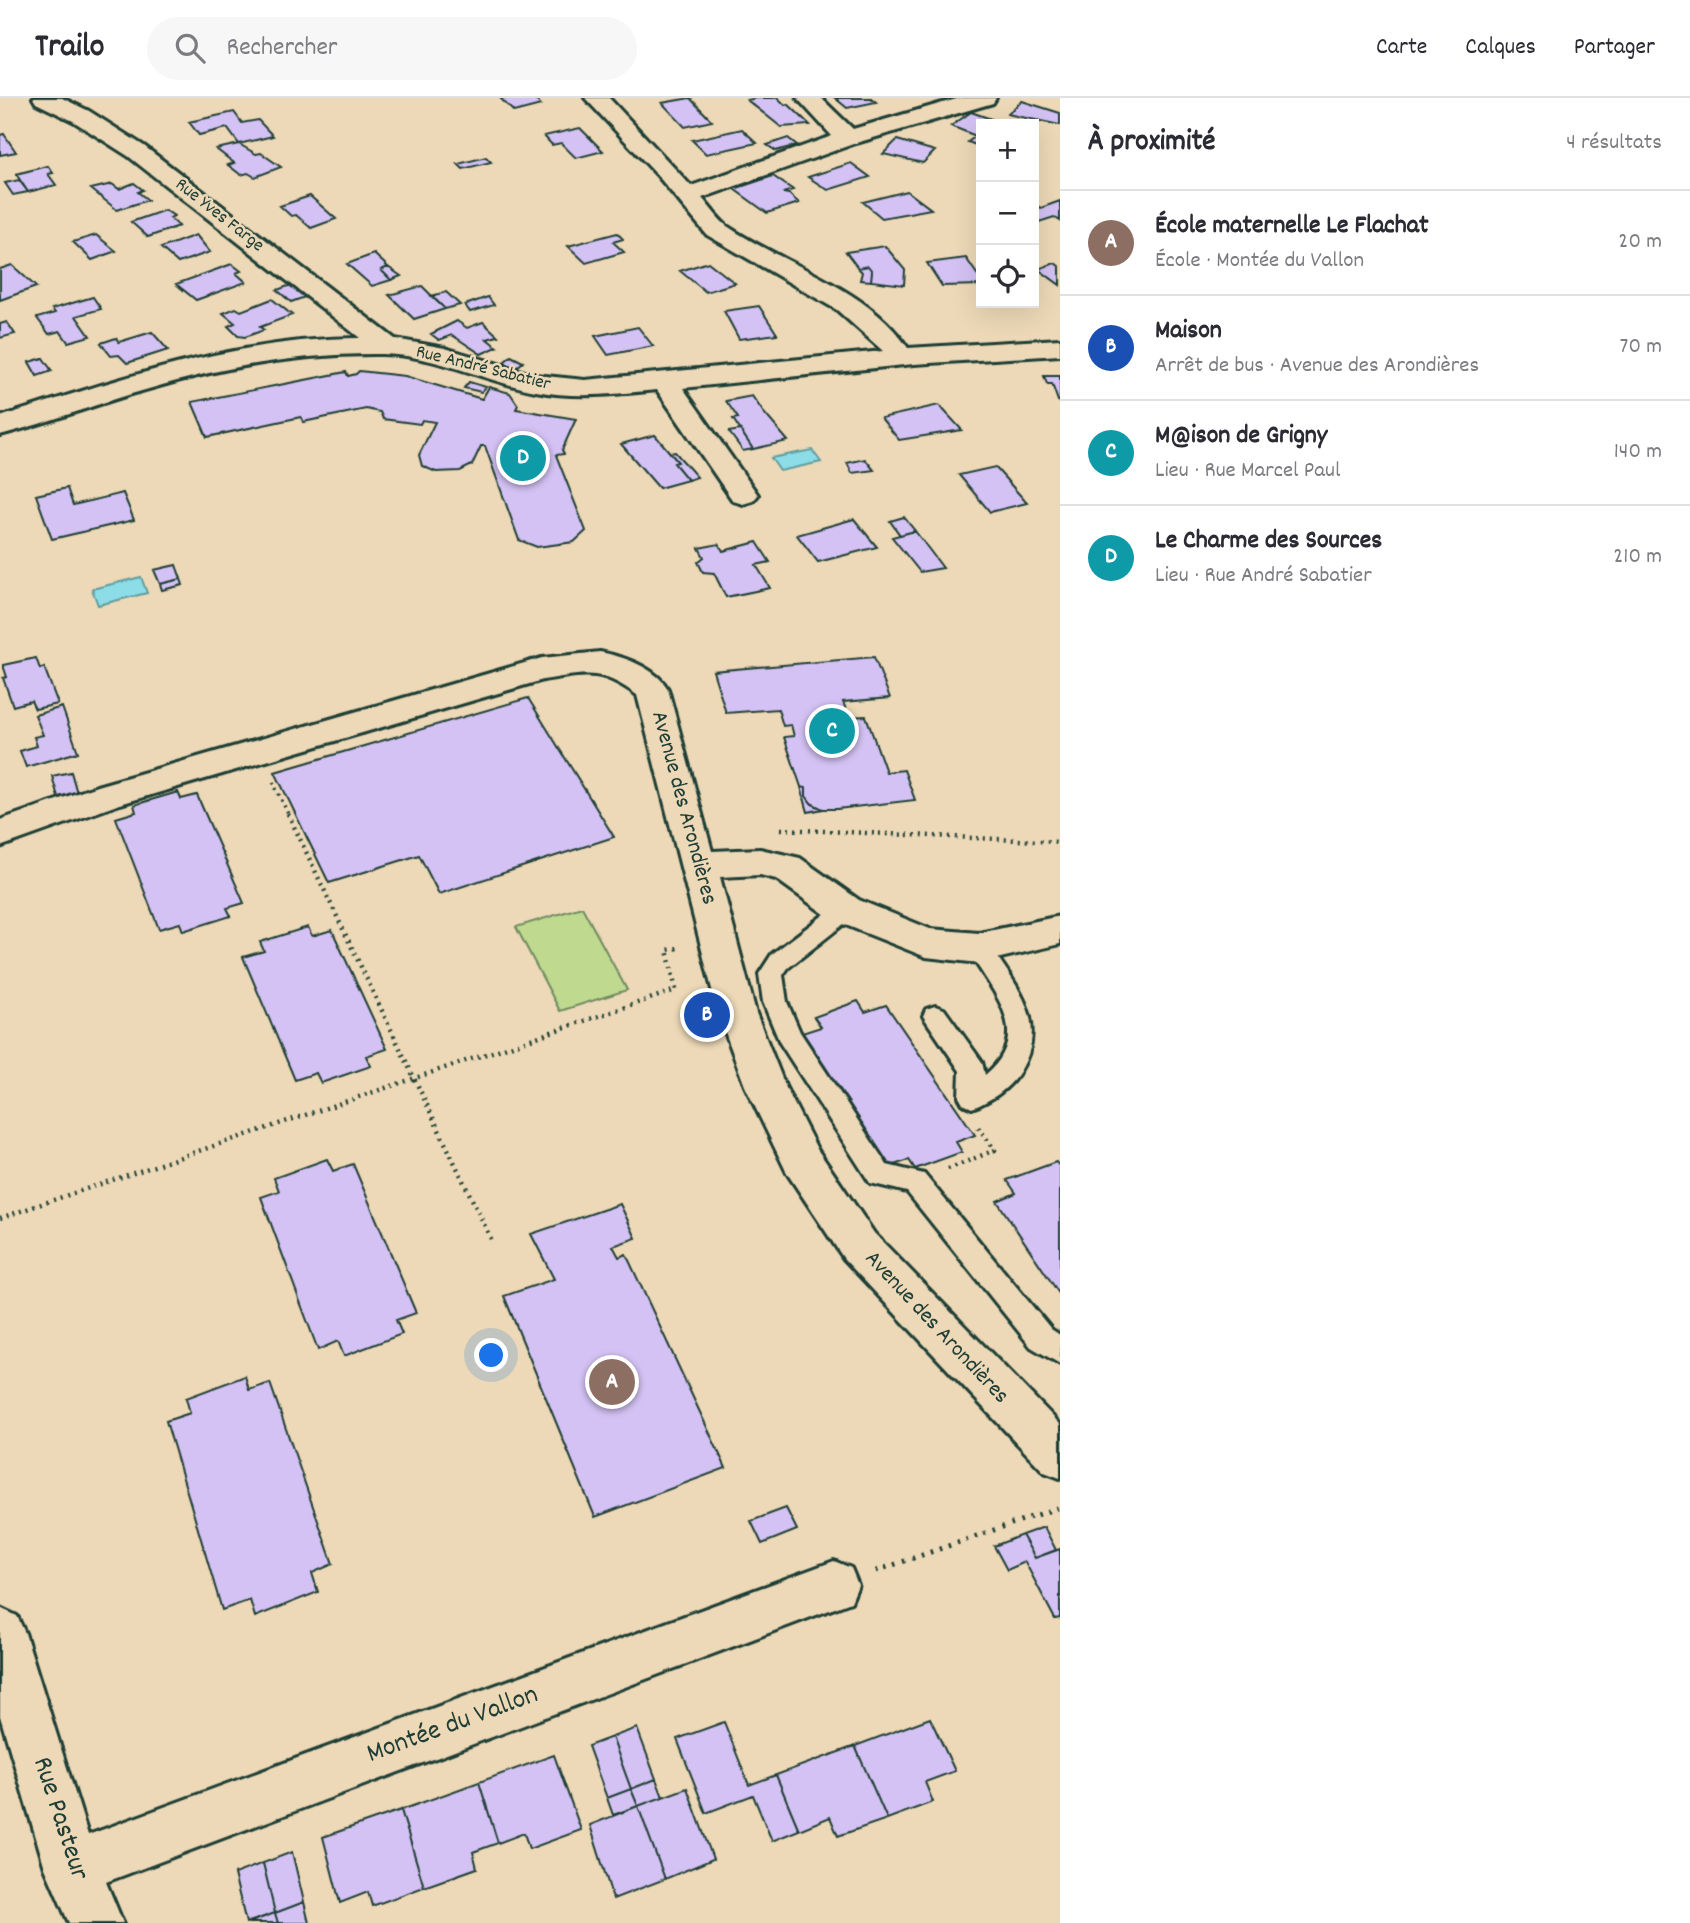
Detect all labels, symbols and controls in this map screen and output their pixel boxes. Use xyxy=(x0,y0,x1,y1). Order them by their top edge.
search box xyxy=(147,17,637,80)
text: Trailo xyxy=(35,25,105,72)
icon: search xyxy=(171,29,209,67)
text: Rechercher xyxy=(227,30,338,67)
text: Carte xyxy=(1376,31,1427,65)
text: Calques xyxy=(1465,31,1536,65)
text: Partager xyxy=(1574,31,1655,65)
map controls xyxy=(976,119,1039,308)
button: + xyxy=(976,119,1039,182)
text: À proximité xyxy=(1088,122,1215,165)
text: 4 résultats xyxy=(1566,127,1662,160)
street label: Rue Yves Farge xyxy=(169,172,269,260)
button: − xyxy=(976,182,1039,245)
text: École maternelle Le Flachat xyxy=(1155,208,1429,245)
text: A xyxy=(1105,226,1117,259)
text: 20 m xyxy=(1618,226,1662,259)
button: locate xyxy=(976,245,1039,308)
text: École · Montée du Vallon xyxy=(1155,245,1364,278)
text: Maison xyxy=(1155,313,1222,350)
text: B xyxy=(1106,331,1116,364)
text: 70 m xyxy=(1620,331,1662,364)
street label: Rue André Sabatier xyxy=(413,339,553,399)
text: Arrêt de bus · Avenue des Arondières xyxy=(1155,350,1479,383)
text: M@ison de Grigny xyxy=(1155,418,1327,455)
pin: D xyxy=(500,432,546,484)
text: C xyxy=(1105,436,1117,469)
text: 140 m xyxy=(1614,436,1662,469)
text: Lieu · Rue Marcel Paul xyxy=(1155,455,1340,488)
text: Le Charme des Sources xyxy=(1155,523,1382,560)
text: D xyxy=(1105,541,1117,574)
text: 210 m xyxy=(1613,541,1662,574)
text: Lieu · Rue André Sabatier xyxy=(1155,560,1372,593)
pin: C xyxy=(809,705,855,757)
street label: Avenue des Arondières xyxy=(641,707,725,909)
pin: B xyxy=(684,989,730,1041)
street label: Avenue des Arondières xyxy=(856,1244,1016,1412)
your location xyxy=(474,1338,508,1372)
pin: A xyxy=(589,1356,635,1408)
street label: Montée du Vallon xyxy=(362,1676,544,1776)
street label: Rue Pasteur xyxy=(20,1752,98,1886)

